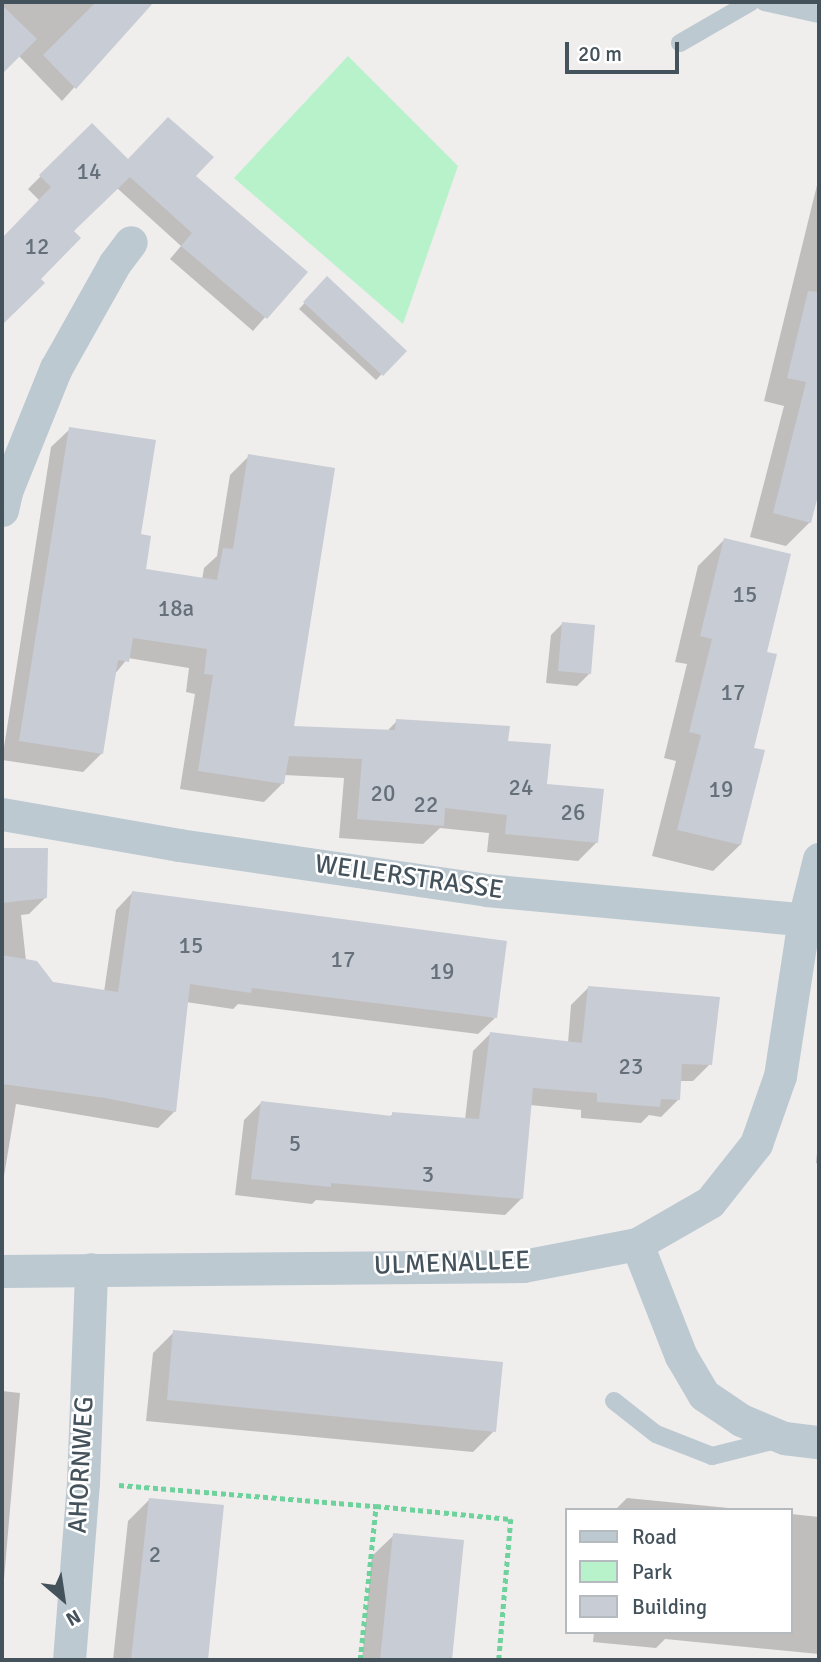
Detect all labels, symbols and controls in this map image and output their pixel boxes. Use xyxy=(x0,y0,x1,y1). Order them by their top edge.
scale bar xyxy=(569,28,683,72)
text: 20 m xyxy=(578,41,622,67)
house number: 14 xyxy=(77,158,101,186)
house number: 12 xyxy=(25,233,49,261)
house number: 15 xyxy=(733,581,757,609)
house number: 18a xyxy=(158,595,194,623)
house number: 17 xyxy=(721,679,745,707)
house number: 24 xyxy=(509,774,533,802)
house number: 19 xyxy=(709,776,733,804)
house number: 20 xyxy=(371,780,395,808)
house number: 22 xyxy=(414,791,438,819)
house number: 26 xyxy=(561,799,585,827)
street label: WEILERSTRASSE xyxy=(313,849,505,907)
house number: 15 xyxy=(179,932,203,960)
house number: 17 xyxy=(331,946,355,974)
house number: 19 xyxy=(430,958,454,986)
house number: 23 xyxy=(619,1053,643,1081)
house number: 5 xyxy=(289,1130,301,1158)
house number: 3 xyxy=(422,1161,434,1189)
street label: ULMENALLEE xyxy=(373,1246,531,1282)
street label: AHORNWEG xyxy=(63,1396,101,1534)
legend xyxy=(566,1508,793,1634)
text: Road xyxy=(632,1524,677,1550)
house number: 2 xyxy=(149,1541,161,1569)
text: Park xyxy=(632,1559,672,1585)
north arrow xyxy=(28,1564,98,1634)
text: Building xyxy=(632,1594,707,1620)
text: N xyxy=(62,1604,85,1631)

